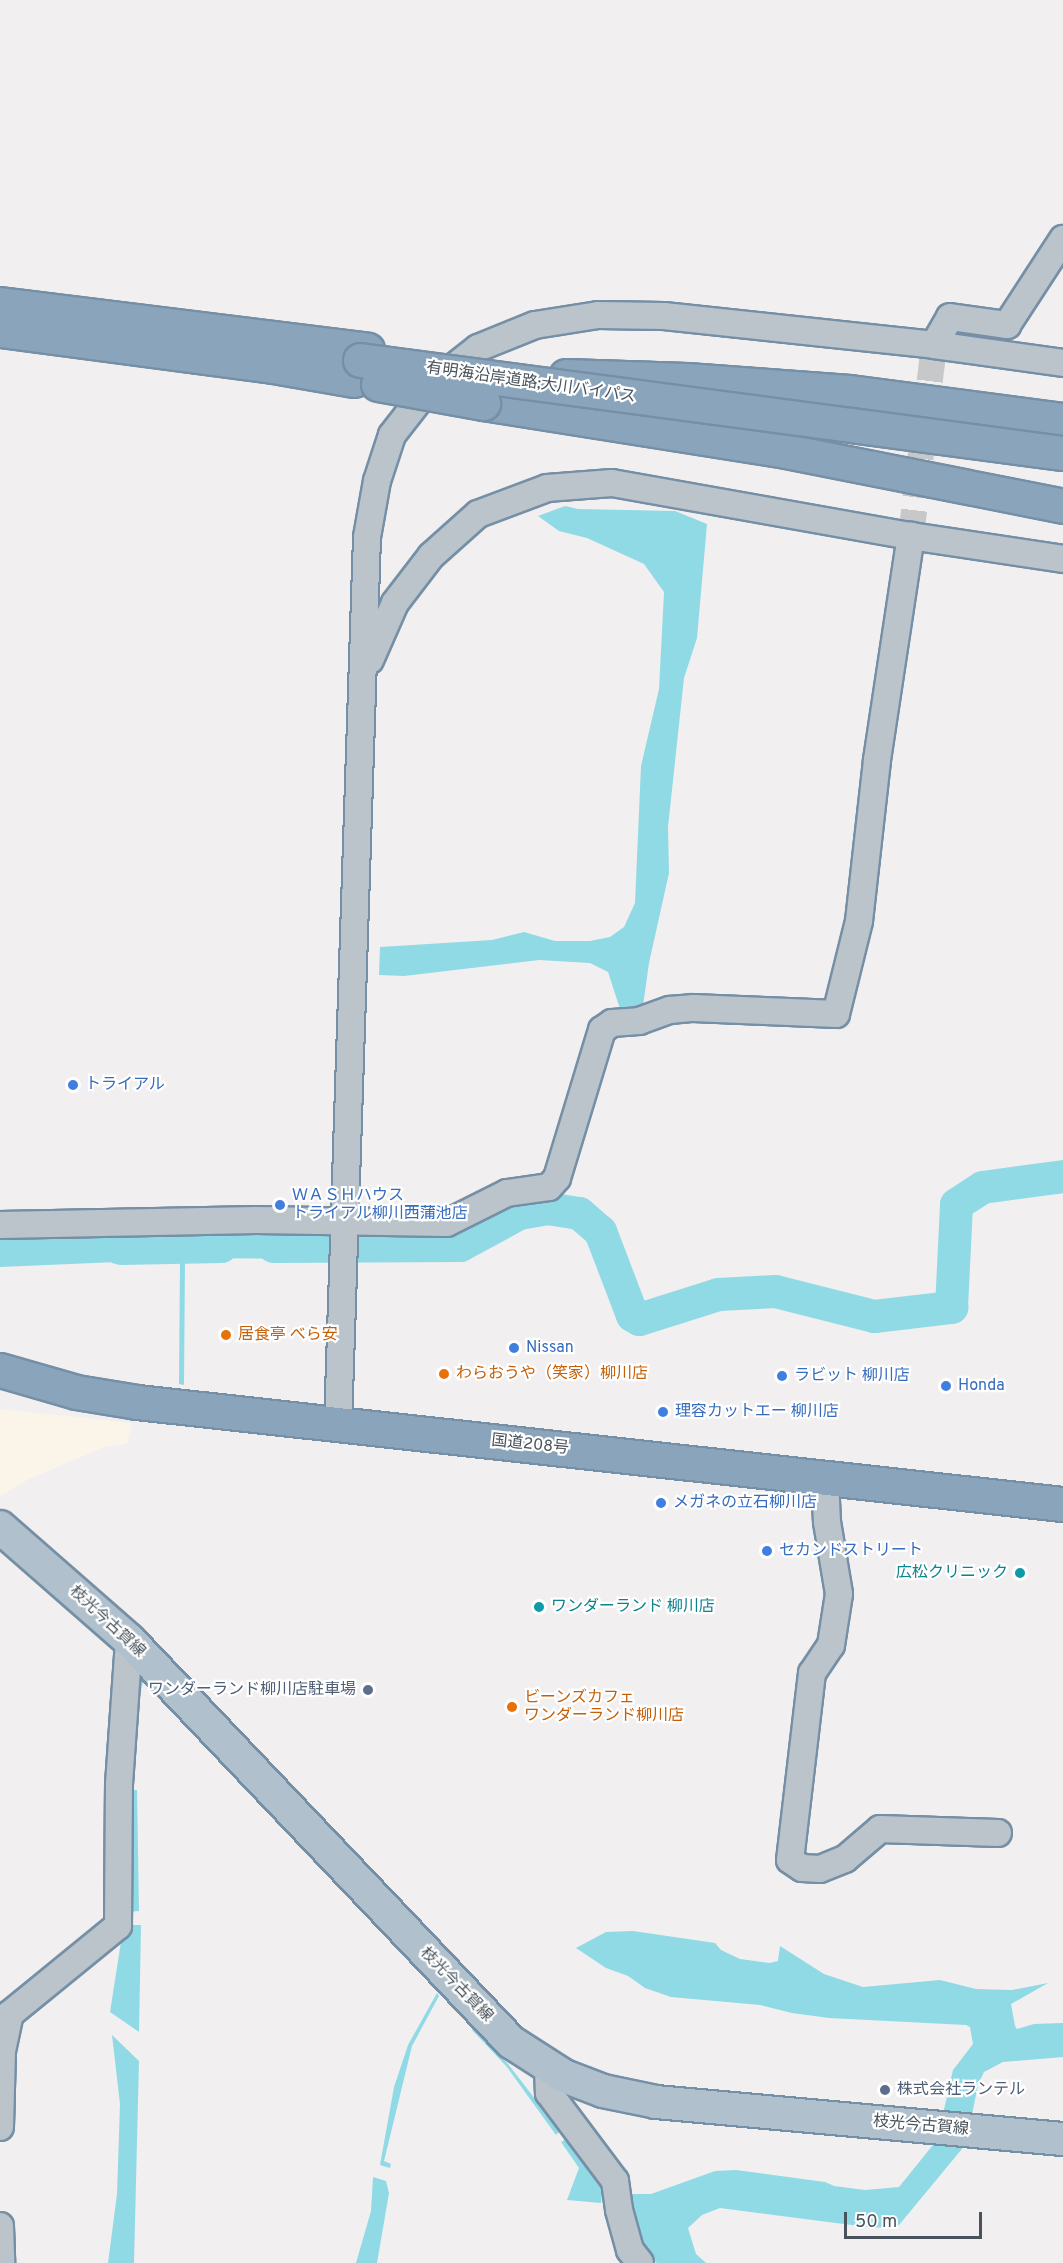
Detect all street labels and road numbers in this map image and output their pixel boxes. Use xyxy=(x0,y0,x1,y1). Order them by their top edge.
street label: 有明海沿岸道路;大川バイパス xyxy=(425,359,637,407)
street label: 国道208号 xyxy=(490,1431,570,1459)
street label: 枝光今古賀線 xyxy=(65,1582,149,1662)
street label: 枝光今古賀線 xyxy=(416,1944,496,2026)
street label: 枝光今古賀線 xyxy=(872,2112,970,2140)

